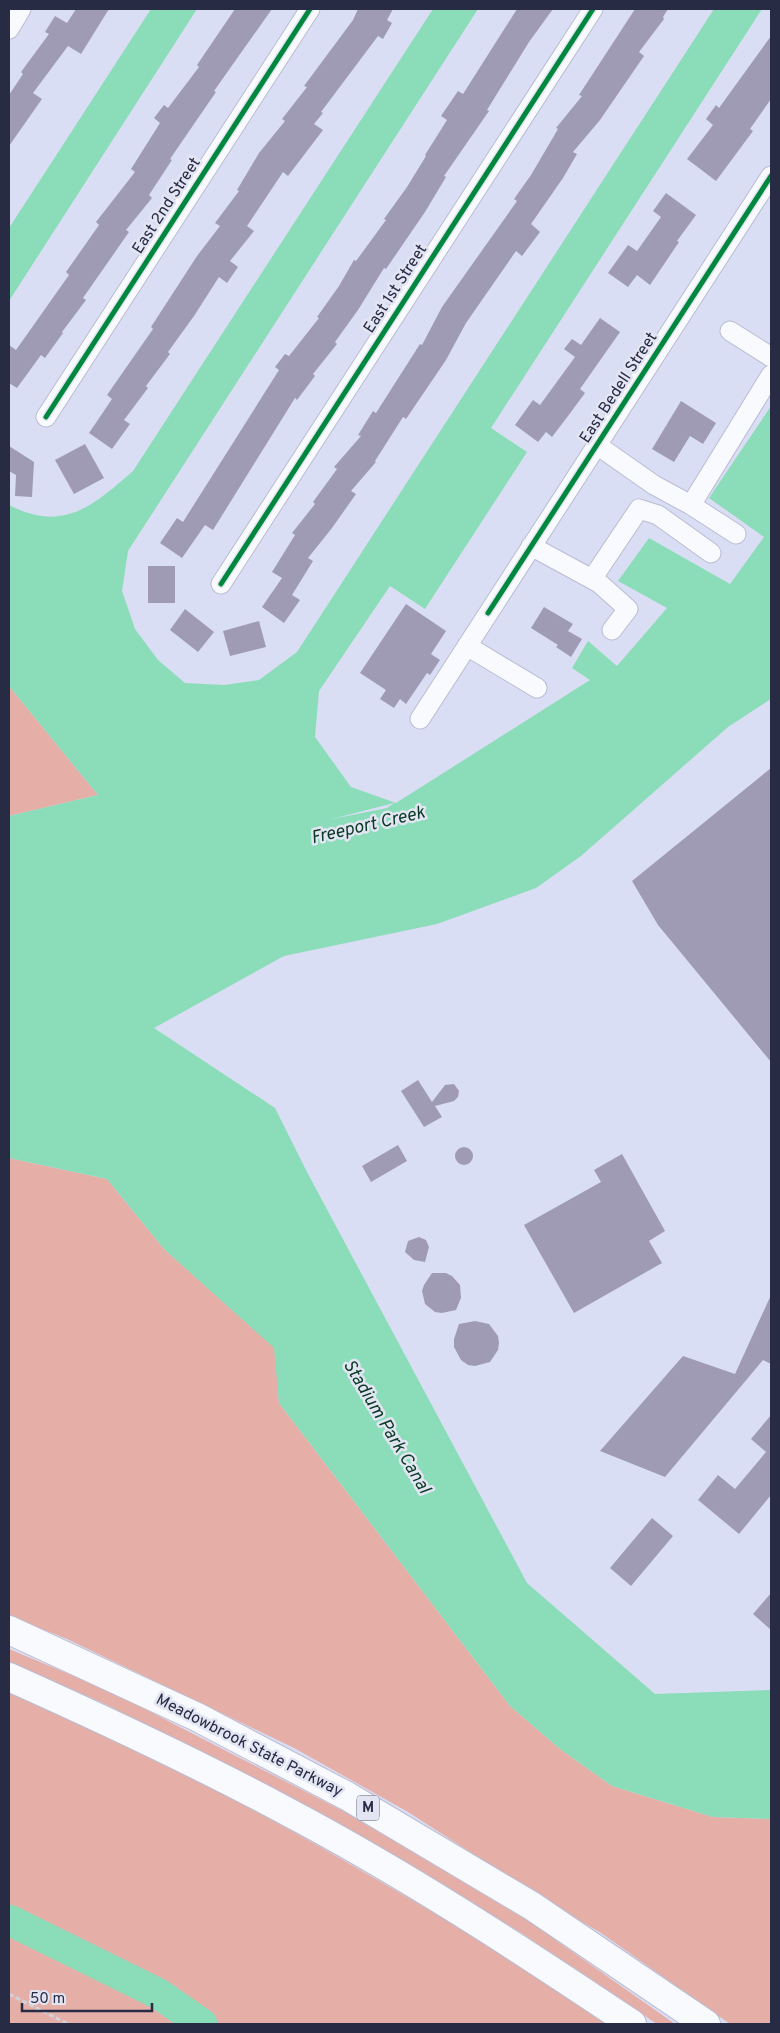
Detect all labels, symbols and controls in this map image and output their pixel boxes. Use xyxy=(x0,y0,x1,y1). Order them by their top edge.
street label: East 2nd Street xyxy=(128,154,206,258)
street label: East 1st Street xyxy=(360,241,432,337)
street label: East Bedell Street xyxy=(576,329,662,447)
water label: Freeport Creek xyxy=(309,802,428,850)
water label: Stadium Park Canal xyxy=(337,1356,436,1499)
street label: Meadowbrook State Parkway xyxy=(152,1690,346,1802)
road number: M xyxy=(357,1796,379,1820)
scale bar xyxy=(22,1980,152,2012)
text: 50 m xyxy=(30,1990,65,2009)

